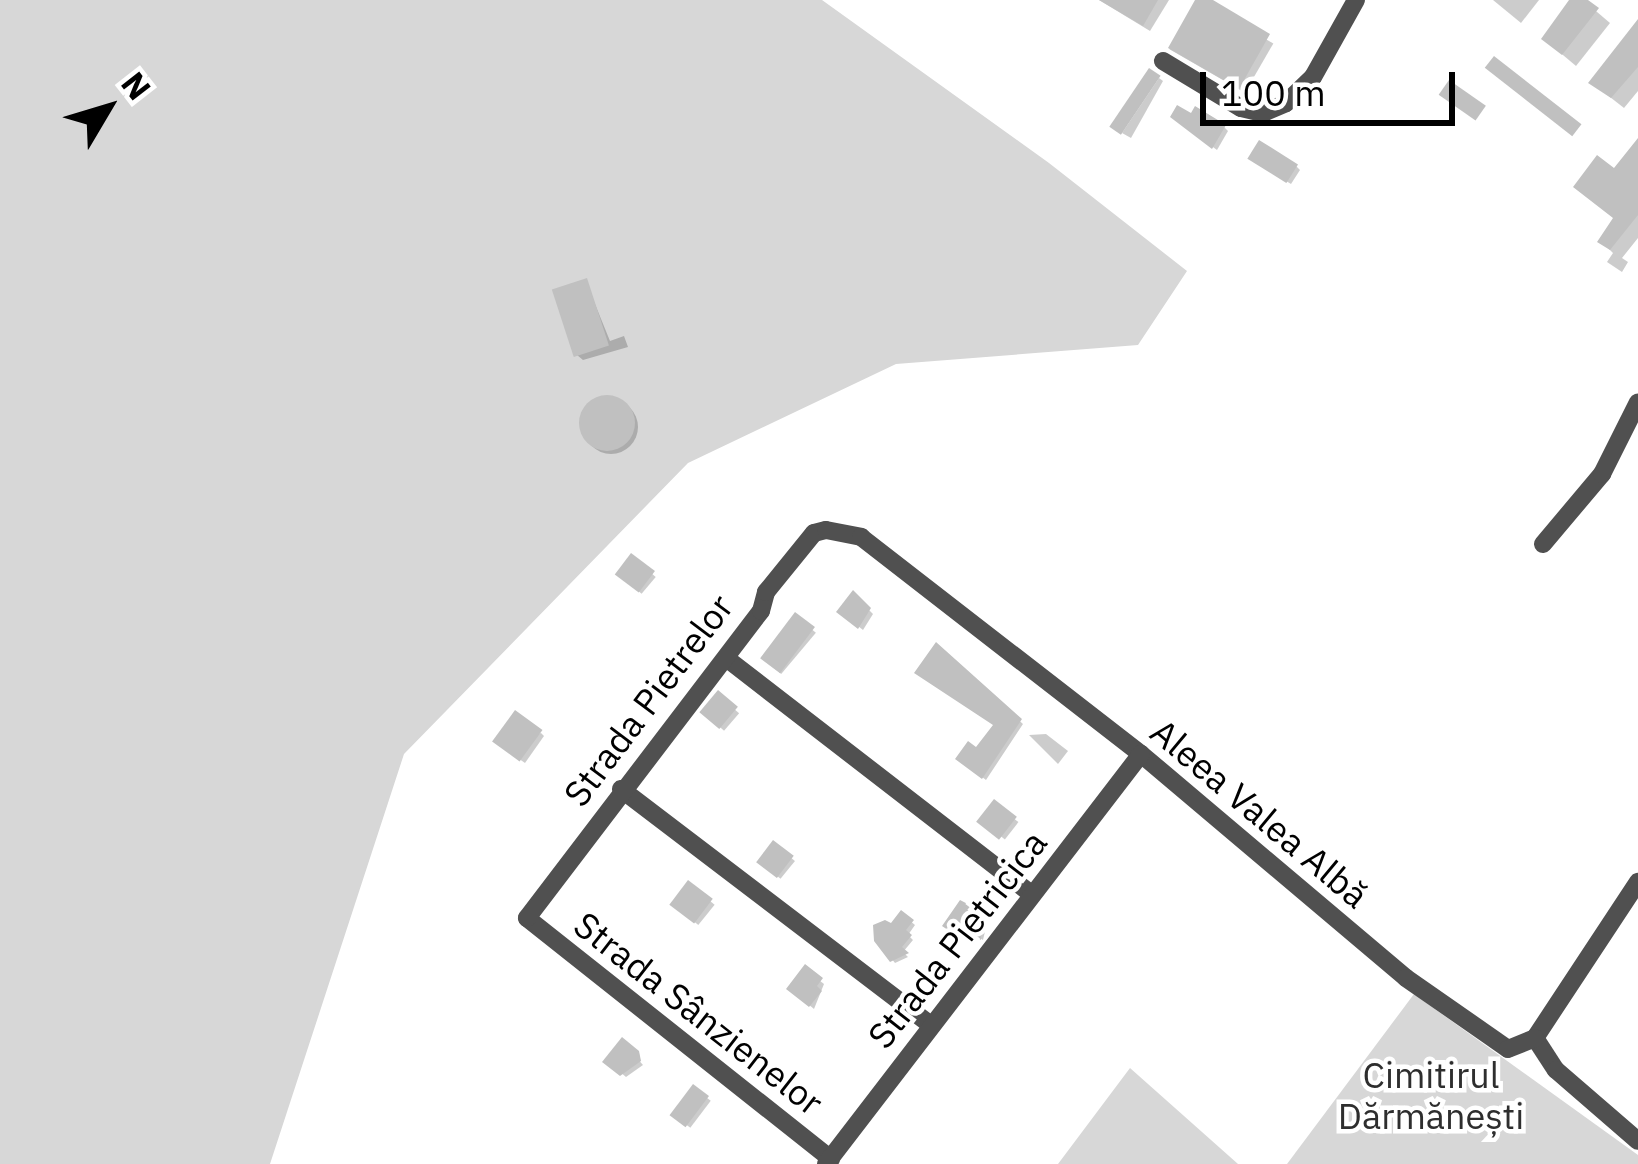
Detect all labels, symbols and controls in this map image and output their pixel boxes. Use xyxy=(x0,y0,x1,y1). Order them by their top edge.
north arrow xyxy=(48,48,168,168)
scale bar xyxy=(1206,48,1461,122)
text: N xyxy=(112,63,161,108)
text: 100 m xyxy=(1221,69,1326,116)
street label: Strada Pietrelor xyxy=(554,586,742,814)
street label: Aleea Valea Albă xyxy=(1143,710,1377,916)
street label: Strada Pietricica xyxy=(859,822,1055,1056)
street label: Strada Sânzienelor xyxy=(566,902,832,1124)
park label: Cimitirul Dărmănești xyxy=(1338,1052,1524,1137)

